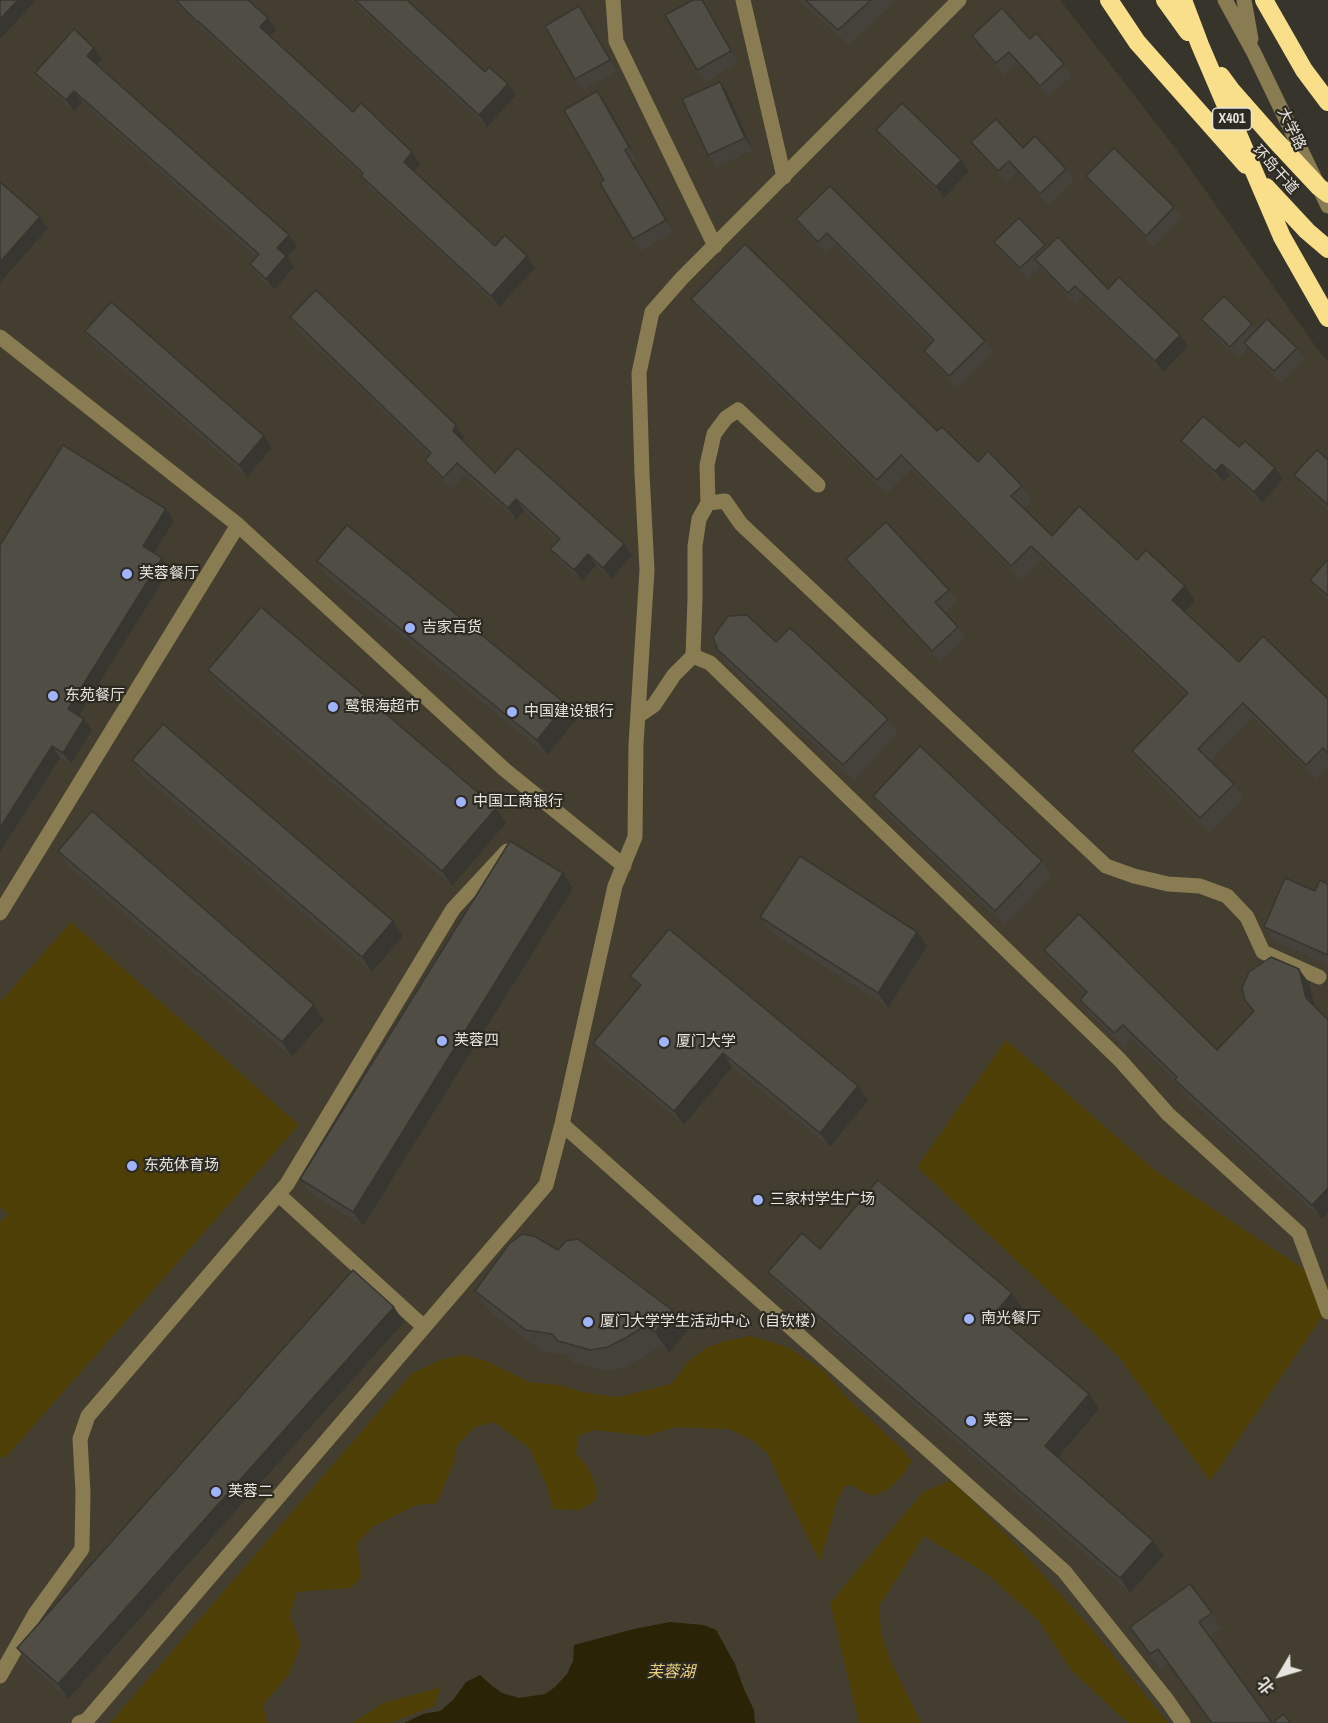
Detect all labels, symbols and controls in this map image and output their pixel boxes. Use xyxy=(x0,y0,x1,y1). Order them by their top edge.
street label: 大学路 xyxy=(1273,105,1309,153)
road number: X401 xyxy=(1212,108,1252,130)
street label: 环岛干道 xyxy=(1248,142,1302,198)
place label: 芙蓉餐厅 xyxy=(139,565,199,583)
marker: 芙蓉餐厅 xyxy=(120,567,134,581)
place label: 吉家百货 xyxy=(422,619,482,637)
marker: 吉家百货 xyxy=(403,621,417,635)
place label: 东苑餐厅 xyxy=(65,687,125,705)
marker: 东苑餐厅 xyxy=(46,689,60,703)
place label: 鹭银海超市 xyxy=(345,698,420,716)
marker: 鹭银海超市 xyxy=(326,700,340,714)
place label: 中国建设银行 xyxy=(524,703,614,721)
marker: 中国建设银行 xyxy=(505,705,519,719)
place label: 中国工商银行 xyxy=(473,793,563,811)
marker: 中国工商银行 xyxy=(454,795,468,809)
place label: 芙蓉四 xyxy=(454,1032,499,1050)
place label: 厦门大学 xyxy=(676,1033,736,1051)
marker: 芙蓉四 xyxy=(435,1034,449,1048)
marker: 厦门大学 xyxy=(657,1035,671,1049)
place label: 东苑体育场 xyxy=(144,1157,219,1175)
marker: 东苑体育场 xyxy=(125,1159,139,1173)
place label: 三家村学生广场 xyxy=(770,1191,875,1209)
marker: 三家村学生广场 xyxy=(751,1193,765,1207)
place label: 南光餐厅 xyxy=(981,1310,1041,1328)
marker: 南光餐厅 xyxy=(962,1312,976,1326)
place label: 厦门大学学生活动中心（自钦楼） xyxy=(600,1313,825,1331)
marker: 厦门大学学生活动中心（自钦楼） xyxy=(581,1315,595,1329)
place label: 芙蓉一 xyxy=(983,1412,1028,1430)
marker: 芙蓉一 xyxy=(964,1414,978,1428)
place label: 芙蓉二 xyxy=(228,1483,273,1501)
marker: 芙蓉二 xyxy=(209,1485,223,1499)
north arrow xyxy=(1250,1645,1310,1705)
water label: 芙蓉湖 xyxy=(647,1663,695,1683)
text: 北 xyxy=(1252,1673,1279,1699)

